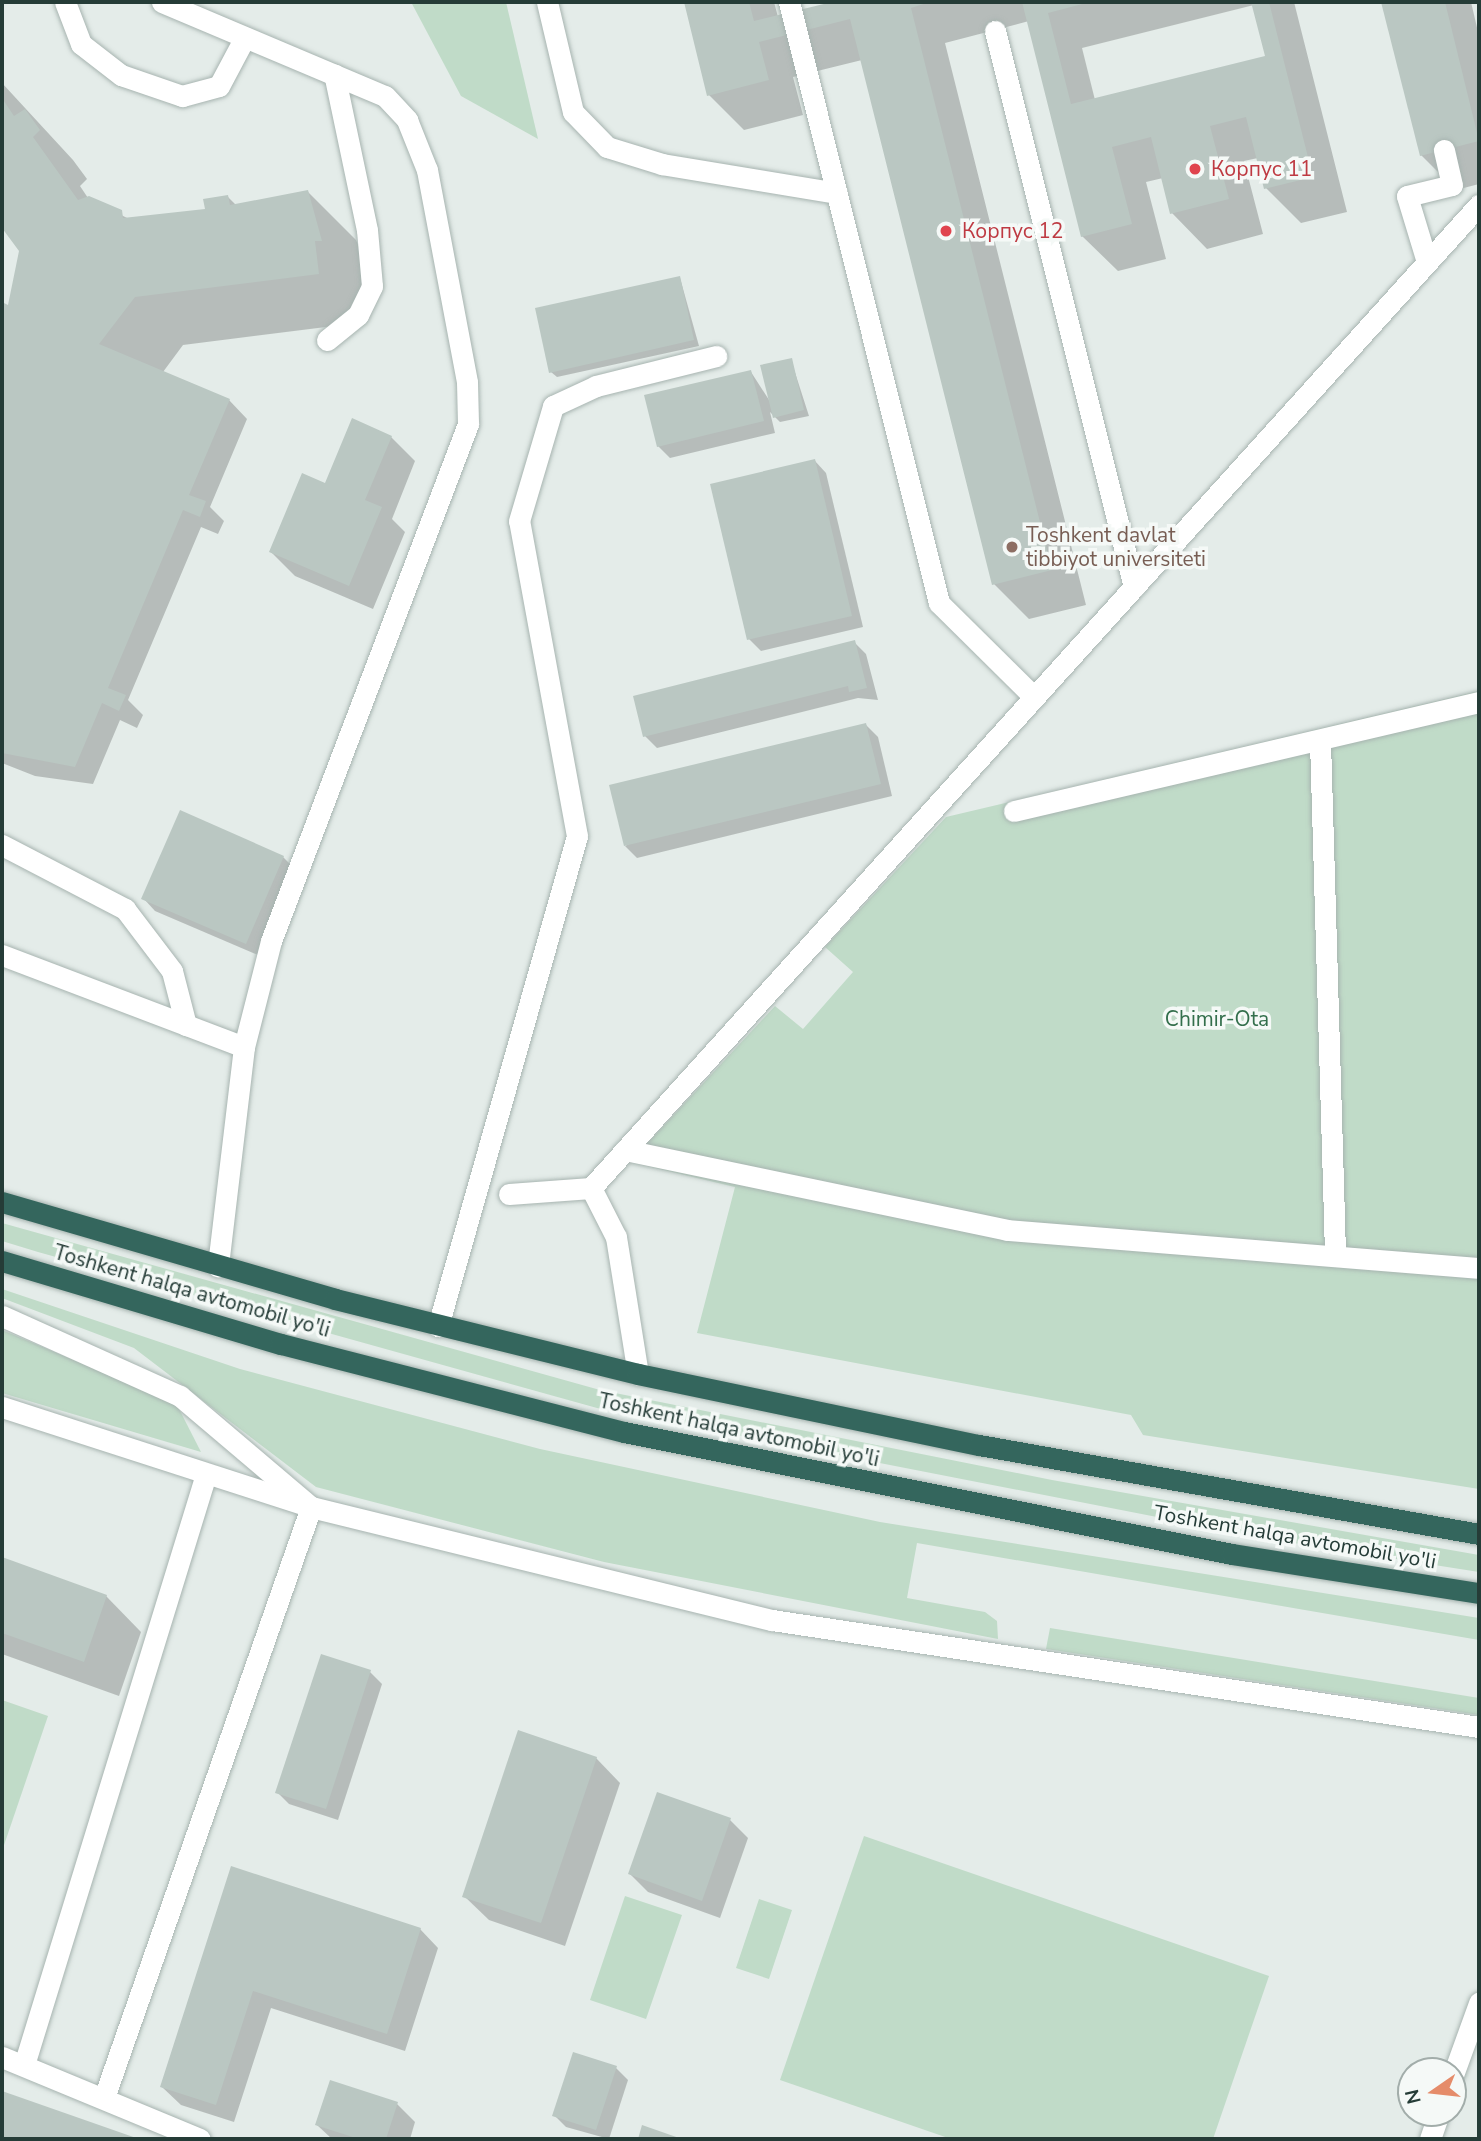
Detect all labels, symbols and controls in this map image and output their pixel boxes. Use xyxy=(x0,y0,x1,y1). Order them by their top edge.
place label: Корпус 11 xyxy=(1211,156,1312,182)
marker: Корпус 11 xyxy=(1185,159,1205,179)
place label: Корпус 12 xyxy=(962,218,1063,244)
marker: Корпус 12 xyxy=(936,221,956,241)
place label: Toshkent davlat tibbiyot universiteti xyxy=(1026,522,1206,572)
marker: Toshkent davlat tibbiyot universiteti xyxy=(1004,539,1020,555)
park label: Chimir-Ota xyxy=(1165,1006,1269,1032)
street label: Toshkent halqa avtomobil yo'li xyxy=(51,1239,333,1343)
street label: Toshkent halqa avtomobil yo'li xyxy=(596,1388,882,1472)
street label: Toshkent halqa avtomobil yo'li xyxy=(1152,1500,1438,1574)
north arrow xyxy=(1397,2057,1467,2127)
text: N xyxy=(1399,2087,1428,2107)

